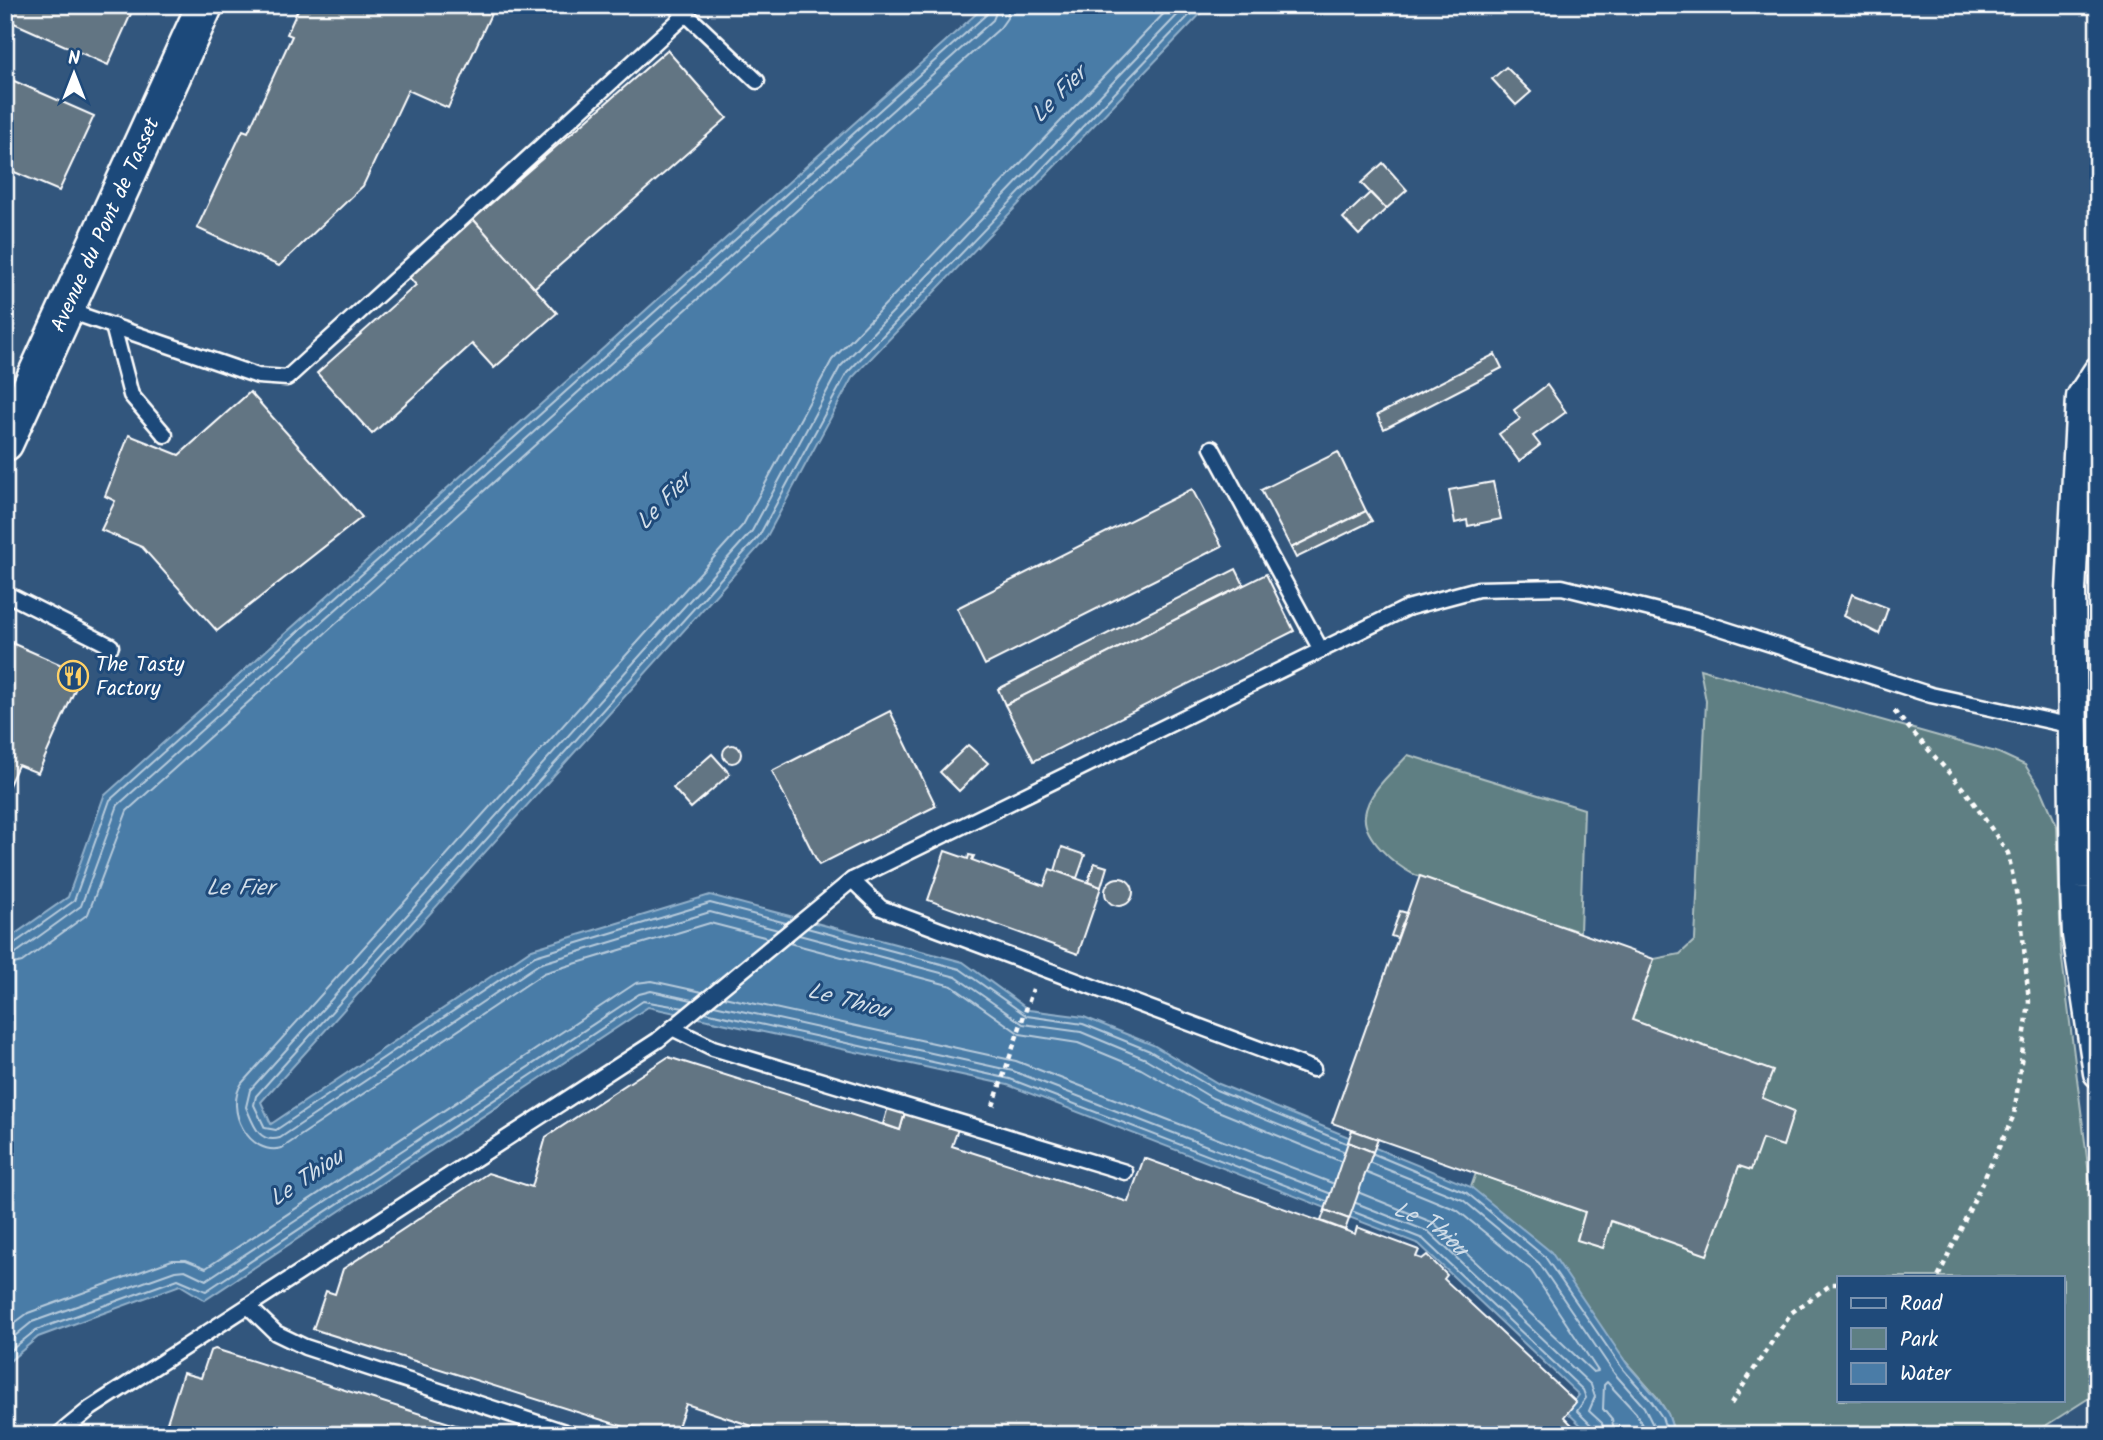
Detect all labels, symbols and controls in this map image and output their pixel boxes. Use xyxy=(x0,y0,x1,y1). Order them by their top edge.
north arrow xyxy=(38,38,108,108)
text: N xyxy=(68,44,80,74)
water label: Le Fier xyxy=(1023,55,1099,132)
street label: Avenue du Pont de Tasset xyxy=(43,112,170,338)
water label: Le Fier xyxy=(628,462,704,539)
place label: The Tasty Factory xyxy=(96,649,185,706)
restaurant icon: The Tasty Factory xyxy=(56,659,90,693)
water label: Le Fier xyxy=(206,871,278,907)
water label: Le Thiou xyxy=(803,974,896,1031)
water label: Le Thiou xyxy=(262,1139,354,1217)
water label: Le Thiou xyxy=(1388,1192,1478,1268)
legend xyxy=(1837,1276,2064,1402)
text: Road xyxy=(1900,1288,1943,1321)
text: Park xyxy=(1900,1324,1938,1357)
text: Water xyxy=(1900,1358,1952,1391)

